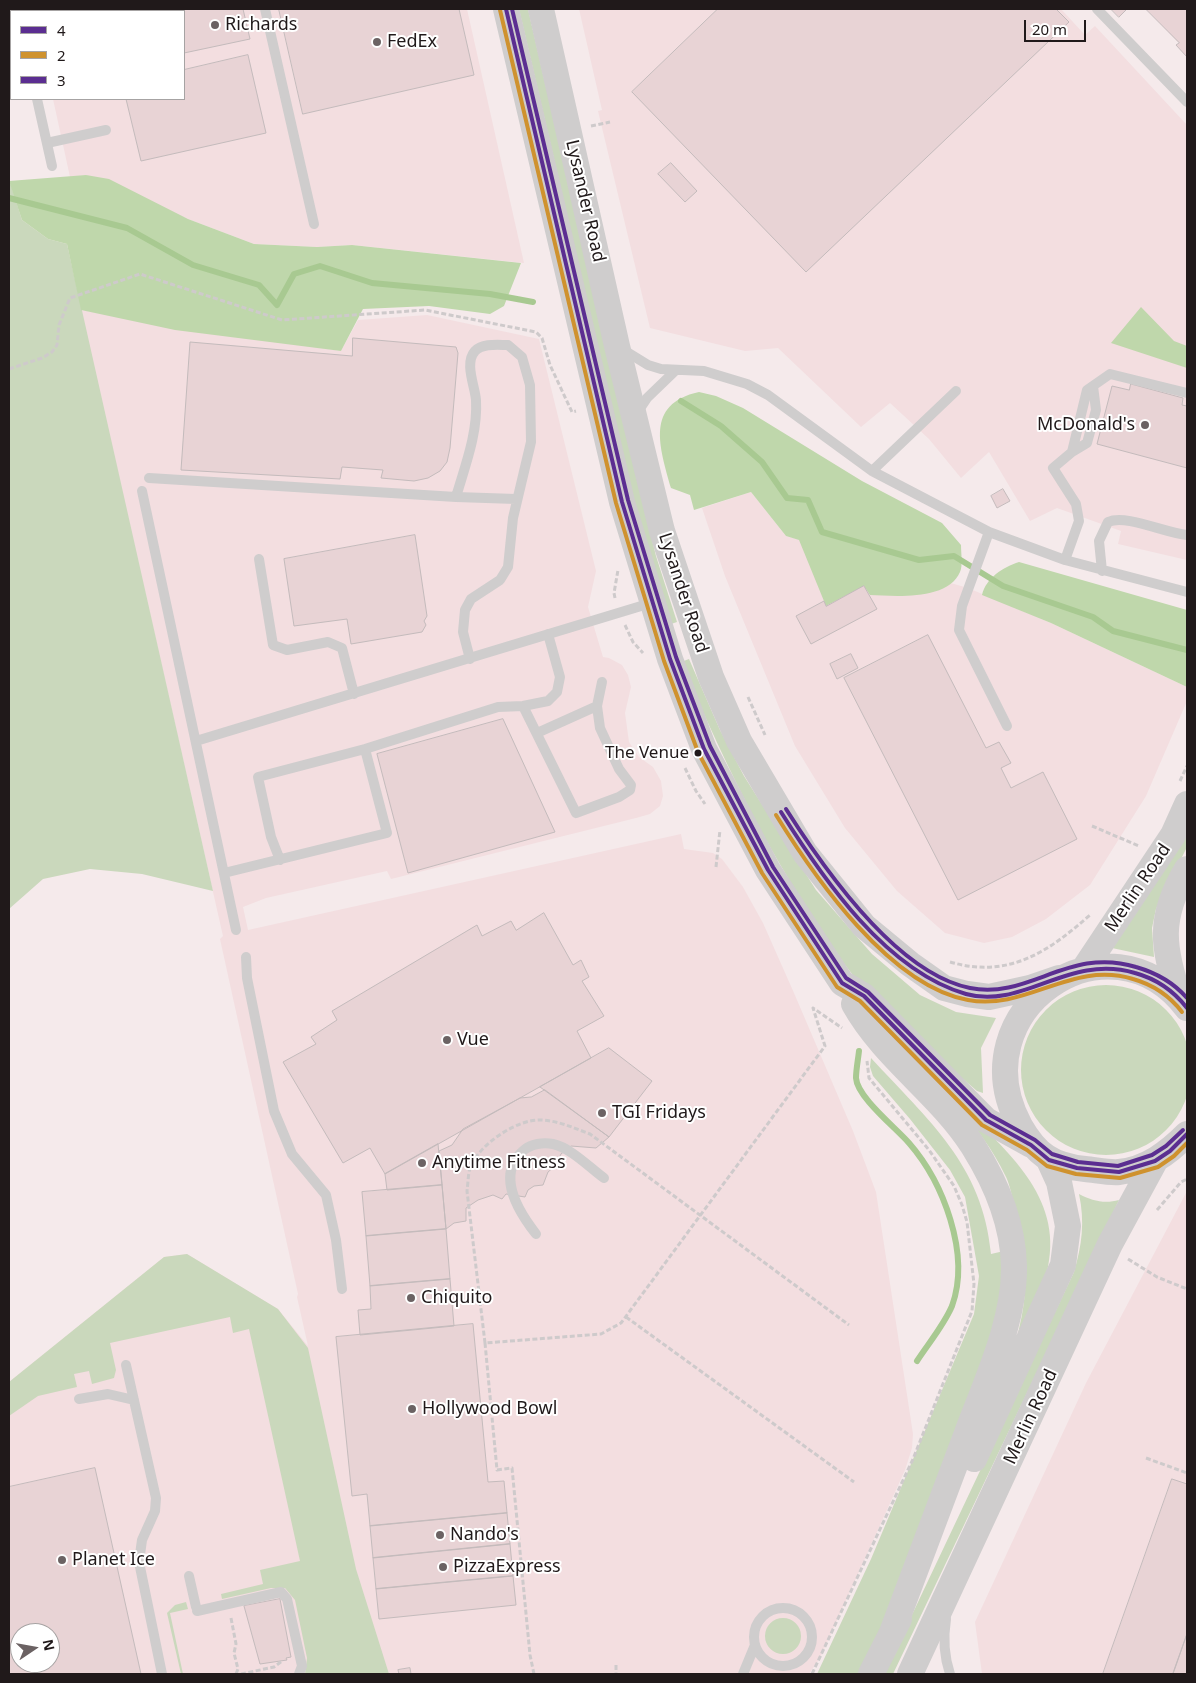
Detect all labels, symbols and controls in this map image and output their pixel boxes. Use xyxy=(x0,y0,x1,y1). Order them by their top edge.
legend xyxy=(10,10,185,100)
scale bar xyxy=(1026,10,1088,42)
place label: Richards xyxy=(225,14,297,36)
marker: Richards xyxy=(209,19,221,31)
text: 20 m xyxy=(1032,19,1067,39)
text: 4 xyxy=(57,20,66,40)
place label: FedEx xyxy=(387,31,437,53)
marker: FedEx xyxy=(371,36,383,48)
text: 2 xyxy=(57,45,66,65)
text: 3 xyxy=(57,70,66,90)
street label: Lysander Road xyxy=(560,138,610,264)
place label: McDonald's xyxy=(1037,414,1135,436)
marker: McDonald's xyxy=(1139,419,1151,431)
street label: Lysander Road xyxy=(653,530,713,656)
place label: The Venue xyxy=(605,743,689,763)
marker: The Venue xyxy=(693,748,703,758)
street label: Merlin Road xyxy=(1100,840,1176,936)
place label: Vue xyxy=(457,1029,489,1051)
marker: Vue xyxy=(441,1034,453,1046)
place label: TGI Fridays xyxy=(612,1102,706,1124)
marker: TGI Fridays xyxy=(596,1107,608,1119)
place label: Anytime Fitness xyxy=(432,1152,566,1174)
marker: Anytime Fitness xyxy=(416,1157,428,1169)
place label: Chiquito xyxy=(421,1287,492,1309)
marker: Chiquito xyxy=(405,1292,417,1304)
street label: Merlin Road xyxy=(1000,1366,1062,1468)
place label: Hollywood Bowl xyxy=(422,1398,557,1420)
marker: Hollywood Bowl xyxy=(406,1403,418,1415)
place label: Nando's xyxy=(450,1524,519,1546)
marker: Nando's xyxy=(434,1529,446,1541)
place label: Planet Ice xyxy=(72,1549,155,1571)
marker: Planet Ice xyxy=(56,1554,68,1566)
place label: PizzaExpress xyxy=(453,1556,561,1578)
marker: PizzaExpress xyxy=(437,1561,449,1573)
north arrow xyxy=(10,1623,60,1673)
text: N xyxy=(39,1637,60,1653)

